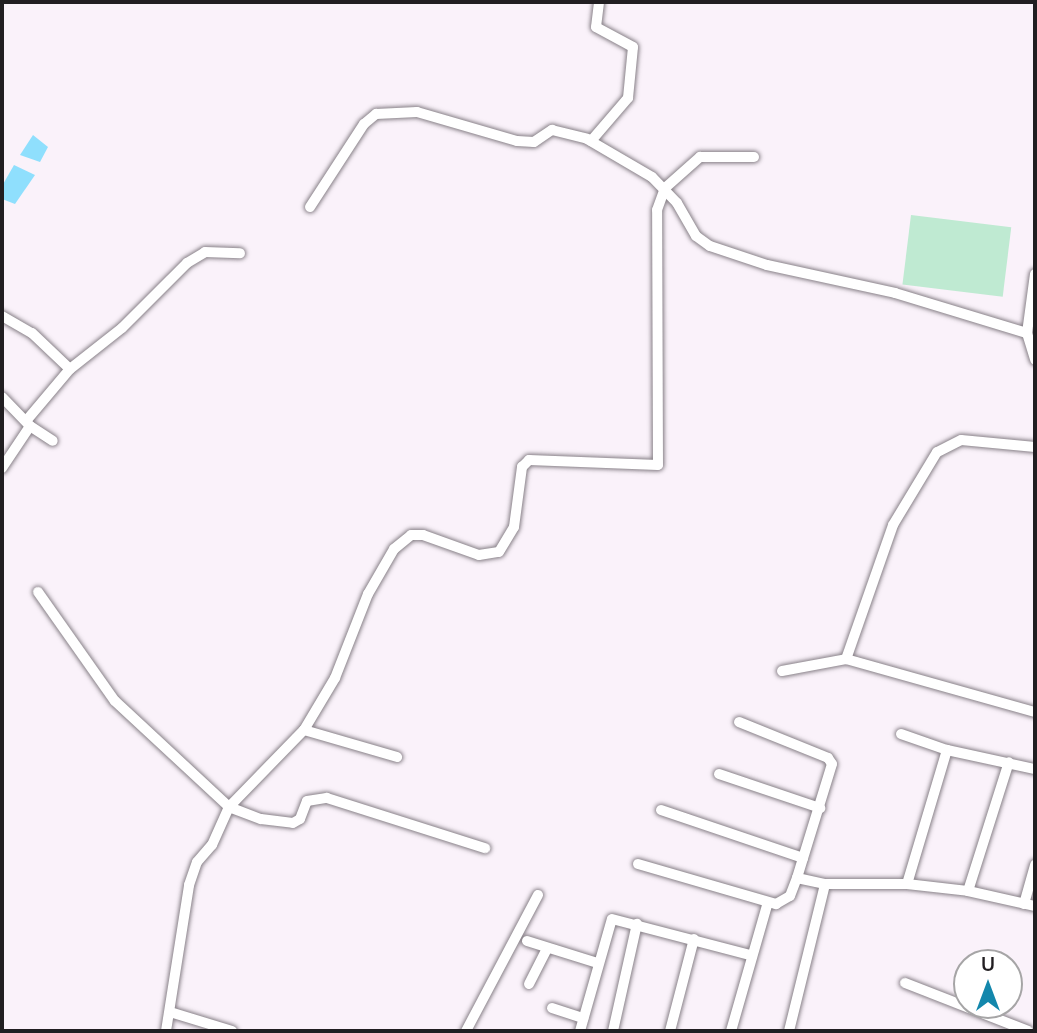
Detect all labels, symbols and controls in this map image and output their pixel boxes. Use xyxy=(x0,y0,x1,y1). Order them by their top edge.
north arrow xyxy=(953,949,1023,1019)
text: U xyxy=(981,952,995,978)

